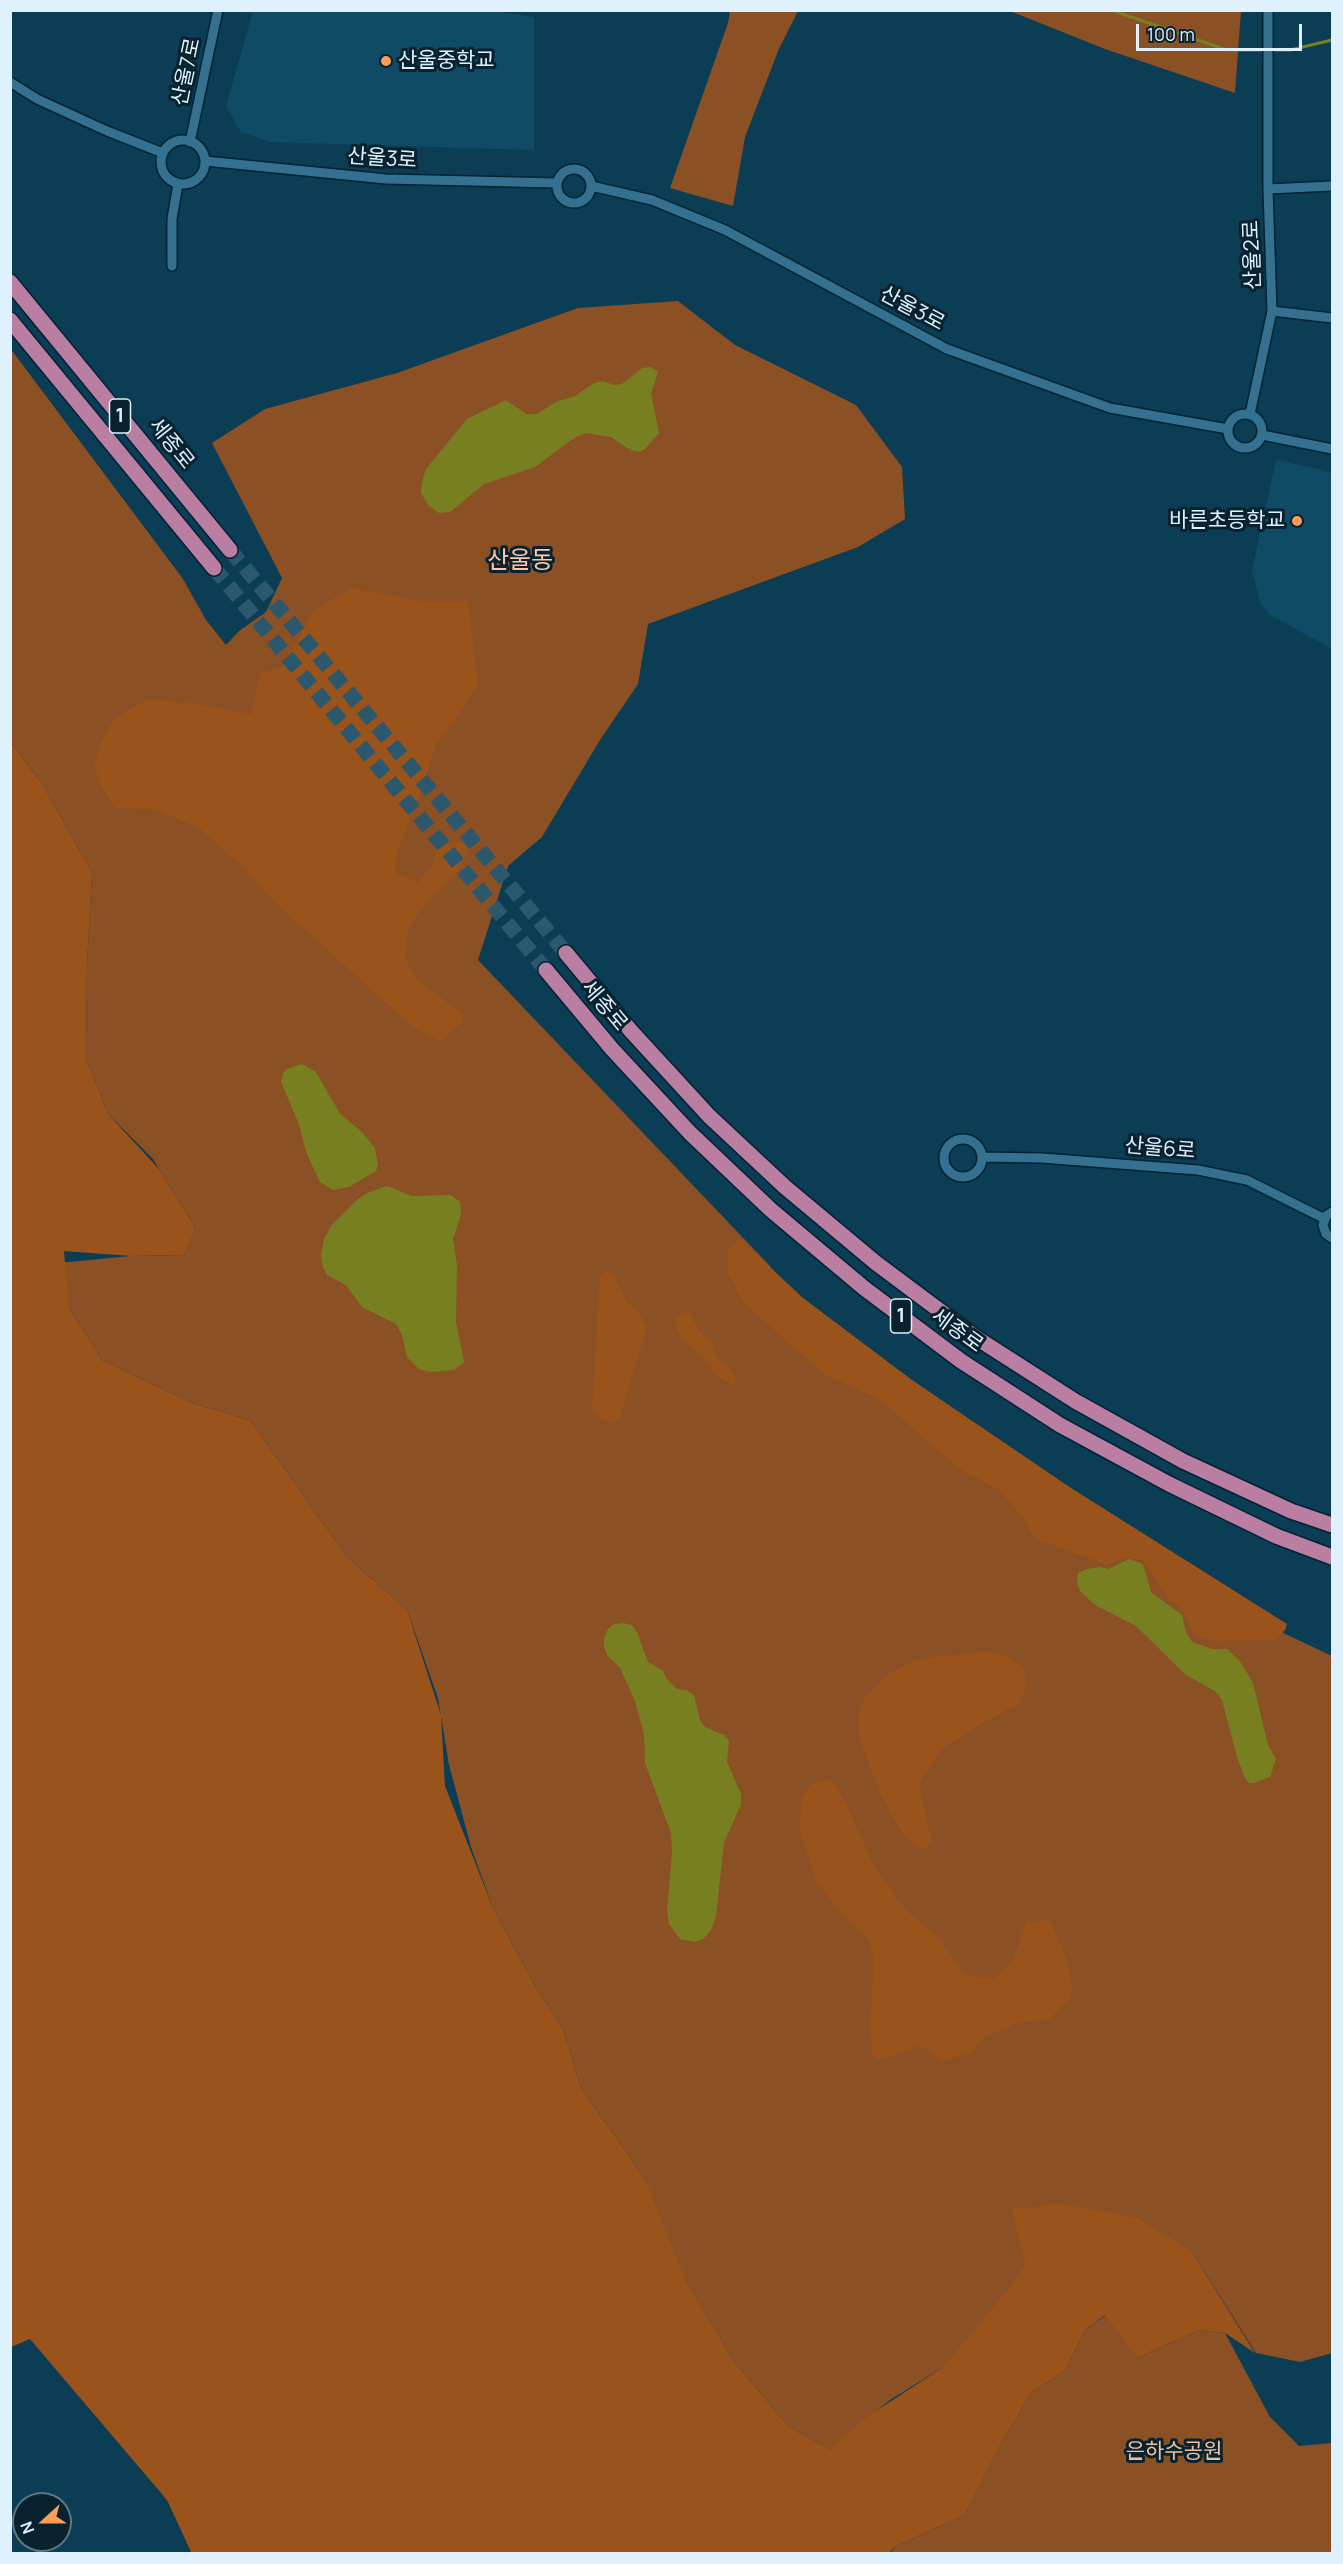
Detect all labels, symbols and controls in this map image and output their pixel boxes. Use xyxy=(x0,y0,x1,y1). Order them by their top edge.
scale bar xyxy=(1139,12,1306,50)
text: 100 m xyxy=(1147,22,1195,46)
street label: 산울7로 xyxy=(168,36,206,108)
place label: 산울중학교 xyxy=(398,48,495,74)
marker: 산울중학교 xyxy=(379,54,393,68)
street label: 산울3로 xyxy=(346,144,418,174)
street label: 산울2로 xyxy=(1239,220,1267,290)
street label: 산울3로 xyxy=(875,282,949,336)
road number: 1 xyxy=(110,399,130,433)
street label: 세종로 xyxy=(143,414,199,474)
place label: 바른초등학교 xyxy=(1169,508,1285,534)
marker: 바른초등학교 xyxy=(1290,514,1304,528)
district label: 산울동 xyxy=(487,547,553,575)
street label: 세종로 xyxy=(576,976,632,1036)
street label: 산울6로 xyxy=(1124,1133,1196,1165)
road number: 1 xyxy=(890,1299,912,1333)
street label: 세종로 xyxy=(926,1304,988,1358)
park label: 은하수공원 xyxy=(1126,2439,1222,2465)
north arrow xyxy=(12,2492,72,2552)
text: N xyxy=(15,2518,39,2537)

